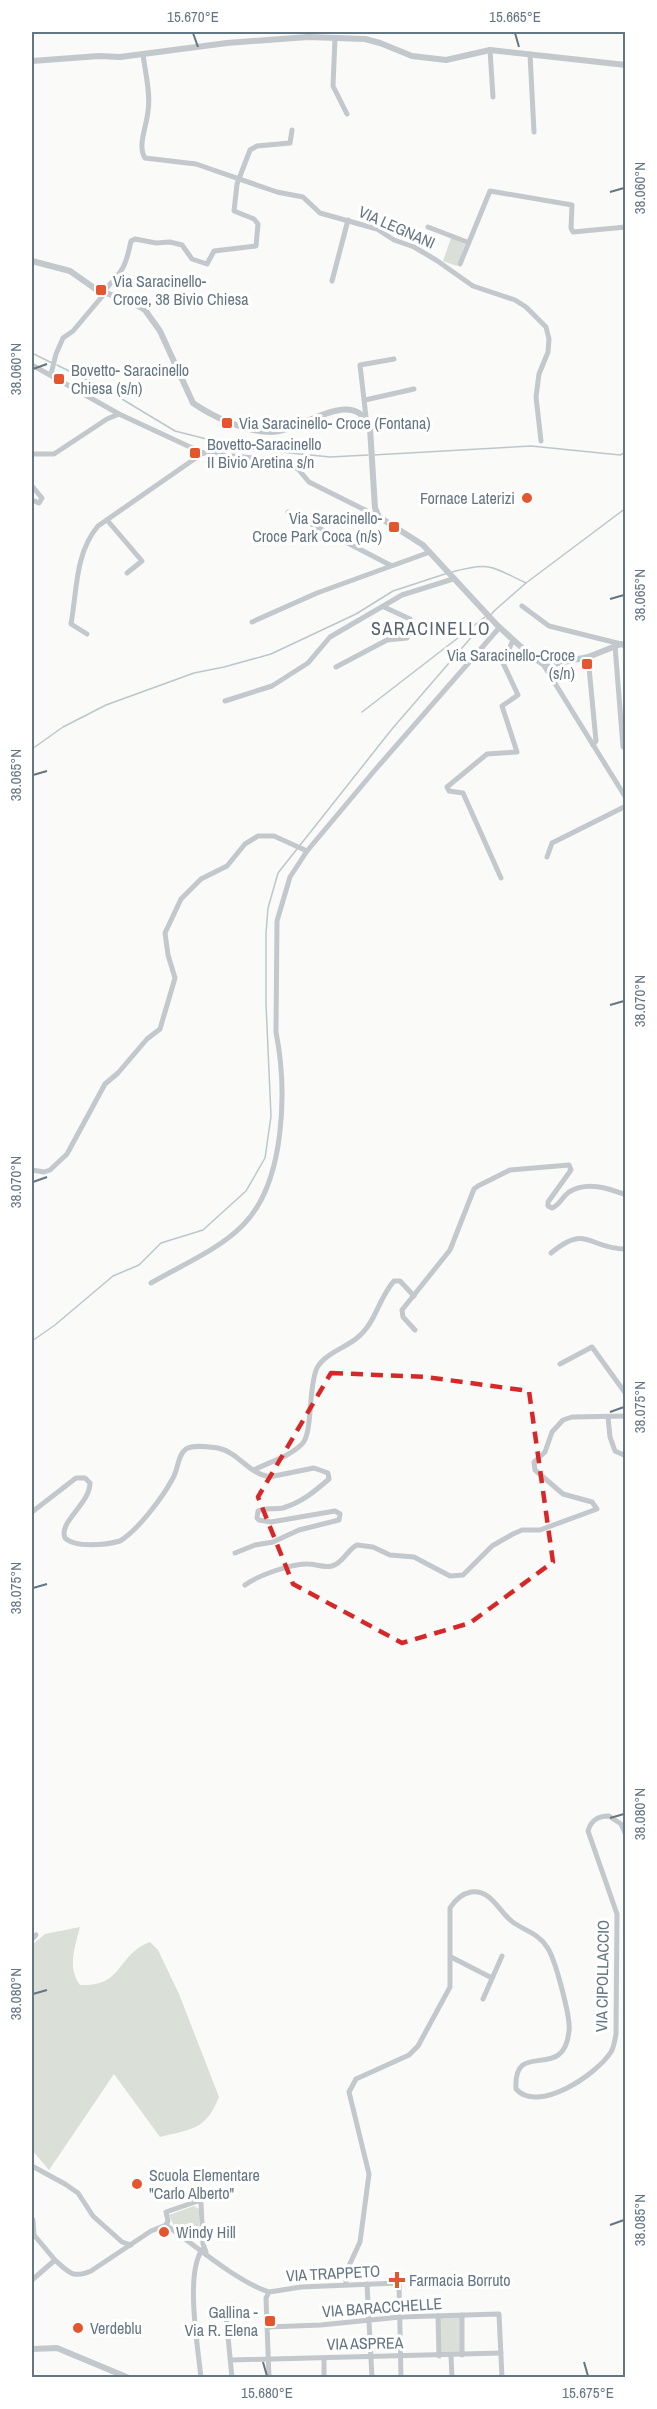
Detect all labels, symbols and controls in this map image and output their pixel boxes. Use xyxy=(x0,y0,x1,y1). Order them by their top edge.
text: 15.670°E xyxy=(167,6,219,27)
text: 15.665°E xyxy=(489,6,541,27)
text: 38.060°N xyxy=(629,162,650,214)
street label: VIA LEGNANI xyxy=(355,200,439,254)
place label: Via Saracinello- Croce, 38 Bivio Chiesa xyxy=(113,270,249,310)
marker: Via Saracinello- Croce, 38 Bivio Chiesa xyxy=(94,283,108,297)
text: 38.060°N xyxy=(5,343,26,395)
place label: Bovetto- Saracinello Chiesa (s/n) xyxy=(71,359,189,399)
marker: Bovetto- Saracinello Chiesa (s/n) xyxy=(52,372,66,386)
place label: Via Saracinello- Croce (Fontana) xyxy=(239,412,431,434)
marker: Via Saracinello- Croce (Fontana) xyxy=(220,416,234,430)
place label: Bovetto-Saracinello II Bivio Aretina s/n xyxy=(207,433,322,473)
marker: Bovetto-Saracinello II Bivio Aretina s/n xyxy=(188,446,202,460)
place label: Fornace Laterizi xyxy=(420,487,515,509)
marker: Fornace Laterizi xyxy=(520,491,534,505)
place label: Via Saracinello- Croce Park Coca (n/s) xyxy=(252,507,383,547)
marker: Via Saracinello- Croce Park Coca (n/s) xyxy=(387,520,401,534)
text: 38.065°N xyxy=(629,569,650,621)
district label: SARACINELLO xyxy=(371,616,491,641)
place label: Via Saracinello-Croce (s/n) xyxy=(447,644,575,684)
marker: Via Saracinello-Croce (s/n) xyxy=(580,657,594,671)
text: 38.065°N xyxy=(5,749,26,801)
text: 38.070°N xyxy=(629,975,650,1027)
text: 38.070°N xyxy=(5,1156,26,1208)
text: 38.075°N xyxy=(629,1381,650,1433)
text: 38.075°N xyxy=(5,1562,26,1614)
text: 38.080°N xyxy=(629,1788,650,1840)
street label: VIA CIPOLLACCIO xyxy=(590,1920,614,2032)
text: 38.080°N xyxy=(5,1968,26,2020)
place label: Scuola Elementare "Carlo Alberto" xyxy=(149,2164,260,2204)
marker: Scuola Elementare "Carlo Alberto" xyxy=(130,2177,144,2191)
text: 38.085°N xyxy=(629,2194,650,2246)
place label: Windy Hill xyxy=(176,2221,236,2243)
marker: Windy Hill xyxy=(157,2225,171,2239)
street label: VIA TRAPPETO xyxy=(285,2260,381,2286)
place label: Farmacia Borruto xyxy=(409,2269,510,2291)
marker: Farmacia Borruto xyxy=(390,2273,404,2287)
street label: VIA BARACCHELLE xyxy=(321,2292,443,2322)
place label: Gallina - Via R. Elena xyxy=(185,2301,259,2341)
marker: Gallina - Via R. Elena xyxy=(263,2314,277,2328)
place label: Verdeblu xyxy=(90,2317,142,2339)
marker: Verdeblu xyxy=(71,2321,85,2335)
street label: VIA ASPREA xyxy=(327,2331,404,2355)
text: 15.680°E xyxy=(241,2382,293,2403)
text: 15.675°E xyxy=(562,2382,614,2403)

